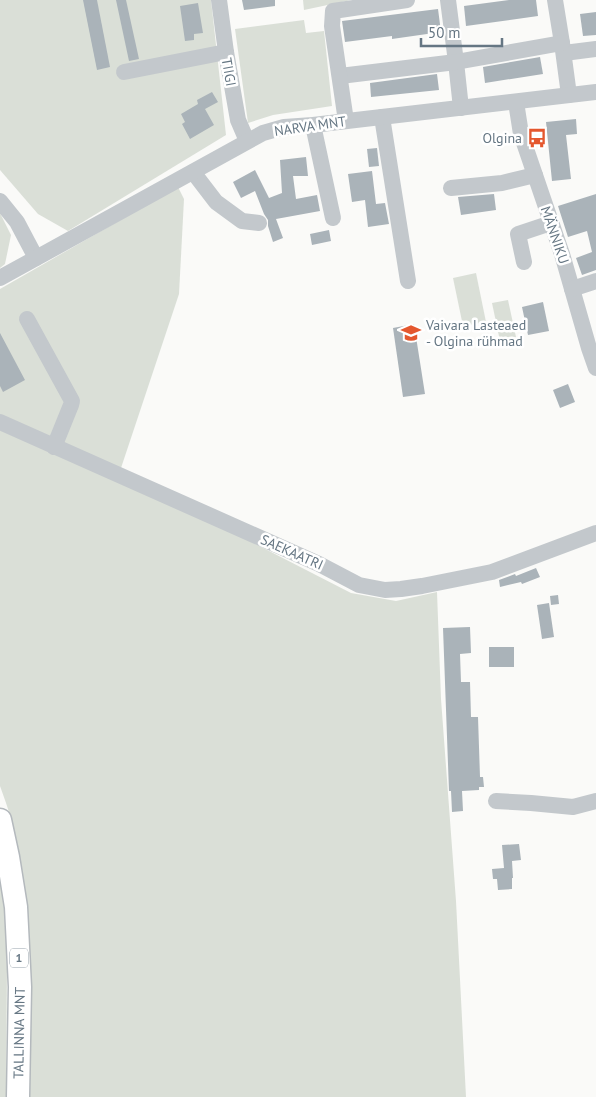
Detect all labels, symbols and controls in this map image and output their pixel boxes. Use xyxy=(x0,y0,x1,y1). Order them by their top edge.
scale bar xyxy=(421,15,502,47)
text: 50 m xyxy=(428,23,461,42)
street label: TIIGI xyxy=(218,56,240,88)
street label: NARVA MNT xyxy=(273,112,347,140)
bus stop icon: Olgina xyxy=(526,127,548,149)
place label: Olgina xyxy=(482,129,522,147)
street label: MÄNNIKU xyxy=(537,204,573,266)
place label: Vaivara Lasteaed - Olgina rühmad xyxy=(425,316,526,350)
school or university icon: Vaivara Lasteaed - Olgina rühmad xyxy=(400,322,422,344)
street label: SAEKAATRI xyxy=(258,530,326,574)
road number: 1 xyxy=(10,948,28,968)
street label: TALLINNA MNT xyxy=(9,987,29,1079)

